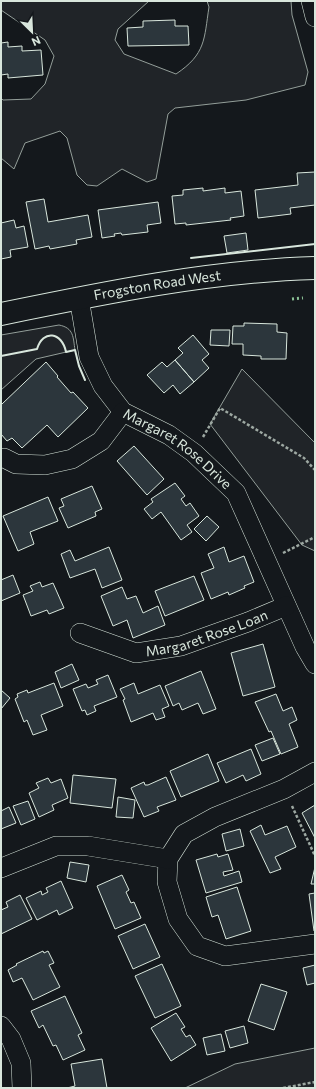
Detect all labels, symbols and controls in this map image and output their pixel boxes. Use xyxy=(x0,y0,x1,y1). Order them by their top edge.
north arrow xyxy=(12,12,52,52)
text: N xyxy=(30,34,43,49)
street label: Frogston Road West xyxy=(92,266,222,303)
street label: Margaret Rose Drive xyxy=(121,405,235,492)
street label: Margaret Rose Loan xyxy=(144,606,270,659)

